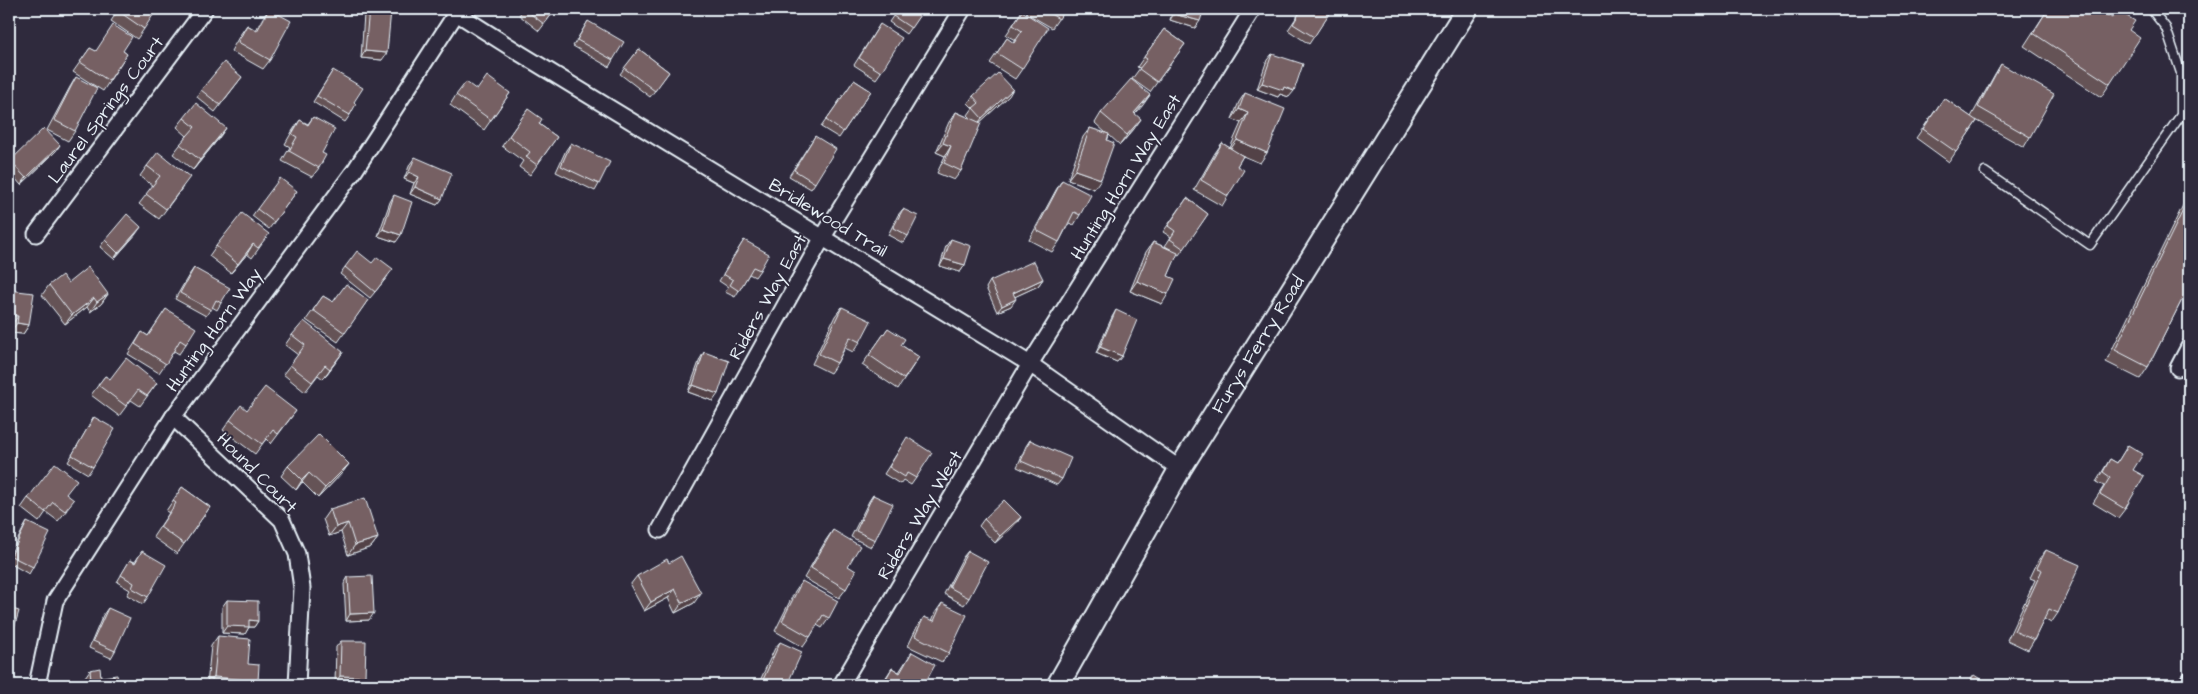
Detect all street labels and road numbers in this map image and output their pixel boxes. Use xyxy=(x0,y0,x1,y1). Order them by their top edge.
street label: Laurel Springs Court xyxy=(42,31,171,189)
street label: Hunting Horn Way East xyxy=(1065,89,1188,265)
street label: Bridlewood Trail xyxy=(764,173,892,263)
street label: Riders Way East xyxy=(723,229,814,365)
street label: Hunting Horn Way xyxy=(160,263,268,398)
street label: Furys Ferry Road xyxy=(1205,271,1310,418)
street label: Hound Court xyxy=(211,427,303,519)
street label: Riders Way West xyxy=(871,445,970,585)

